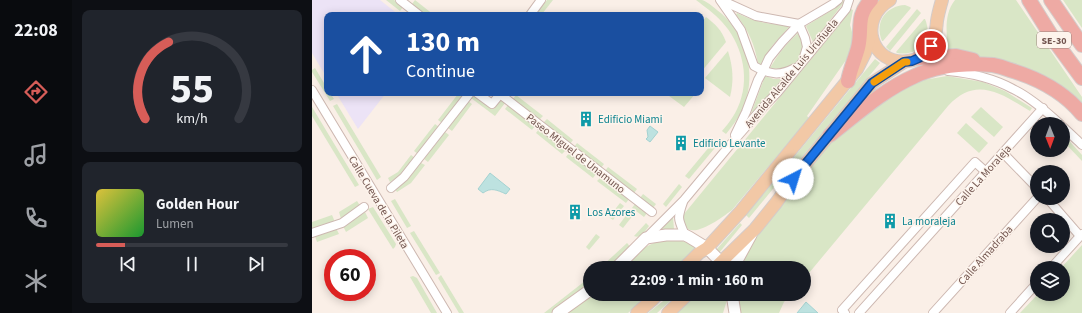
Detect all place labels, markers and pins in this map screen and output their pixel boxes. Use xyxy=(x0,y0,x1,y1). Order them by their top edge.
pin xyxy=(914,29,948,63)
building icon: Edificio Miami xyxy=(577,110,595,128)
place label: Edificio Miami xyxy=(598,112,662,127)
building icon: Edificio Levante xyxy=(672,134,690,152)
place label: Edificio Levante xyxy=(693,136,766,151)
building icon: Los Azores xyxy=(566,203,584,221)
place label: Los Azores xyxy=(587,205,636,220)
building icon: La moraleja xyxy=(881,212,899,230)
place label: La moraleja xyxy=(902,214,956,229)

